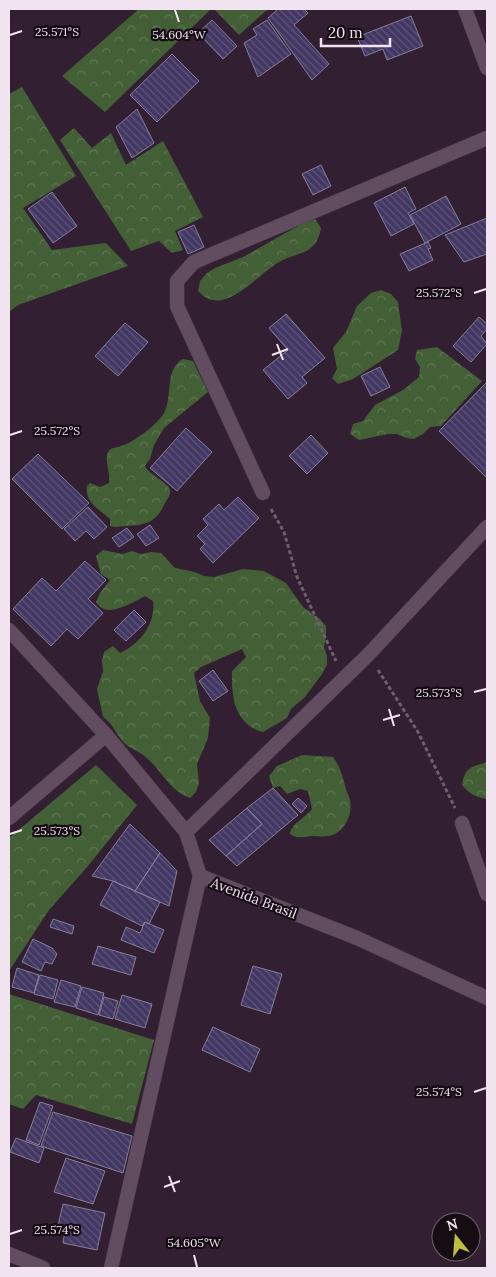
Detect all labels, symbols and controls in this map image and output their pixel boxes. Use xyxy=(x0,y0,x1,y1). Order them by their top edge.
scale bar xyxy=(321,15,390,47)
text: 20 m xyxy=(328,23,363,42)
text: 25.571°S xyxy=(35,24,79,39)
text: 54.604°W xyxy=(152,27,207,42)
text: 25.572°S xyxy=(416,285,462,300)
text: 25.572°S xyxy=(34,423,80,438)
text: 25.573°S xyxy=(416,685,462,700)
text: 25.573°S xyxy=(34,823,80,838)
street label: Avenida Brasil xyxy=(207,873,300,923)
text: 25.574°S xyxy=(416,1084,462,1099)
north arrow xyxy=(431,1212,481,1262)
text: N xyxy=(444,1214,460,1235)
text: 25.574°S xyxy=(34,1222,80,1237)
text: 54.605°W xyxy=(167,1235,222,1250)

